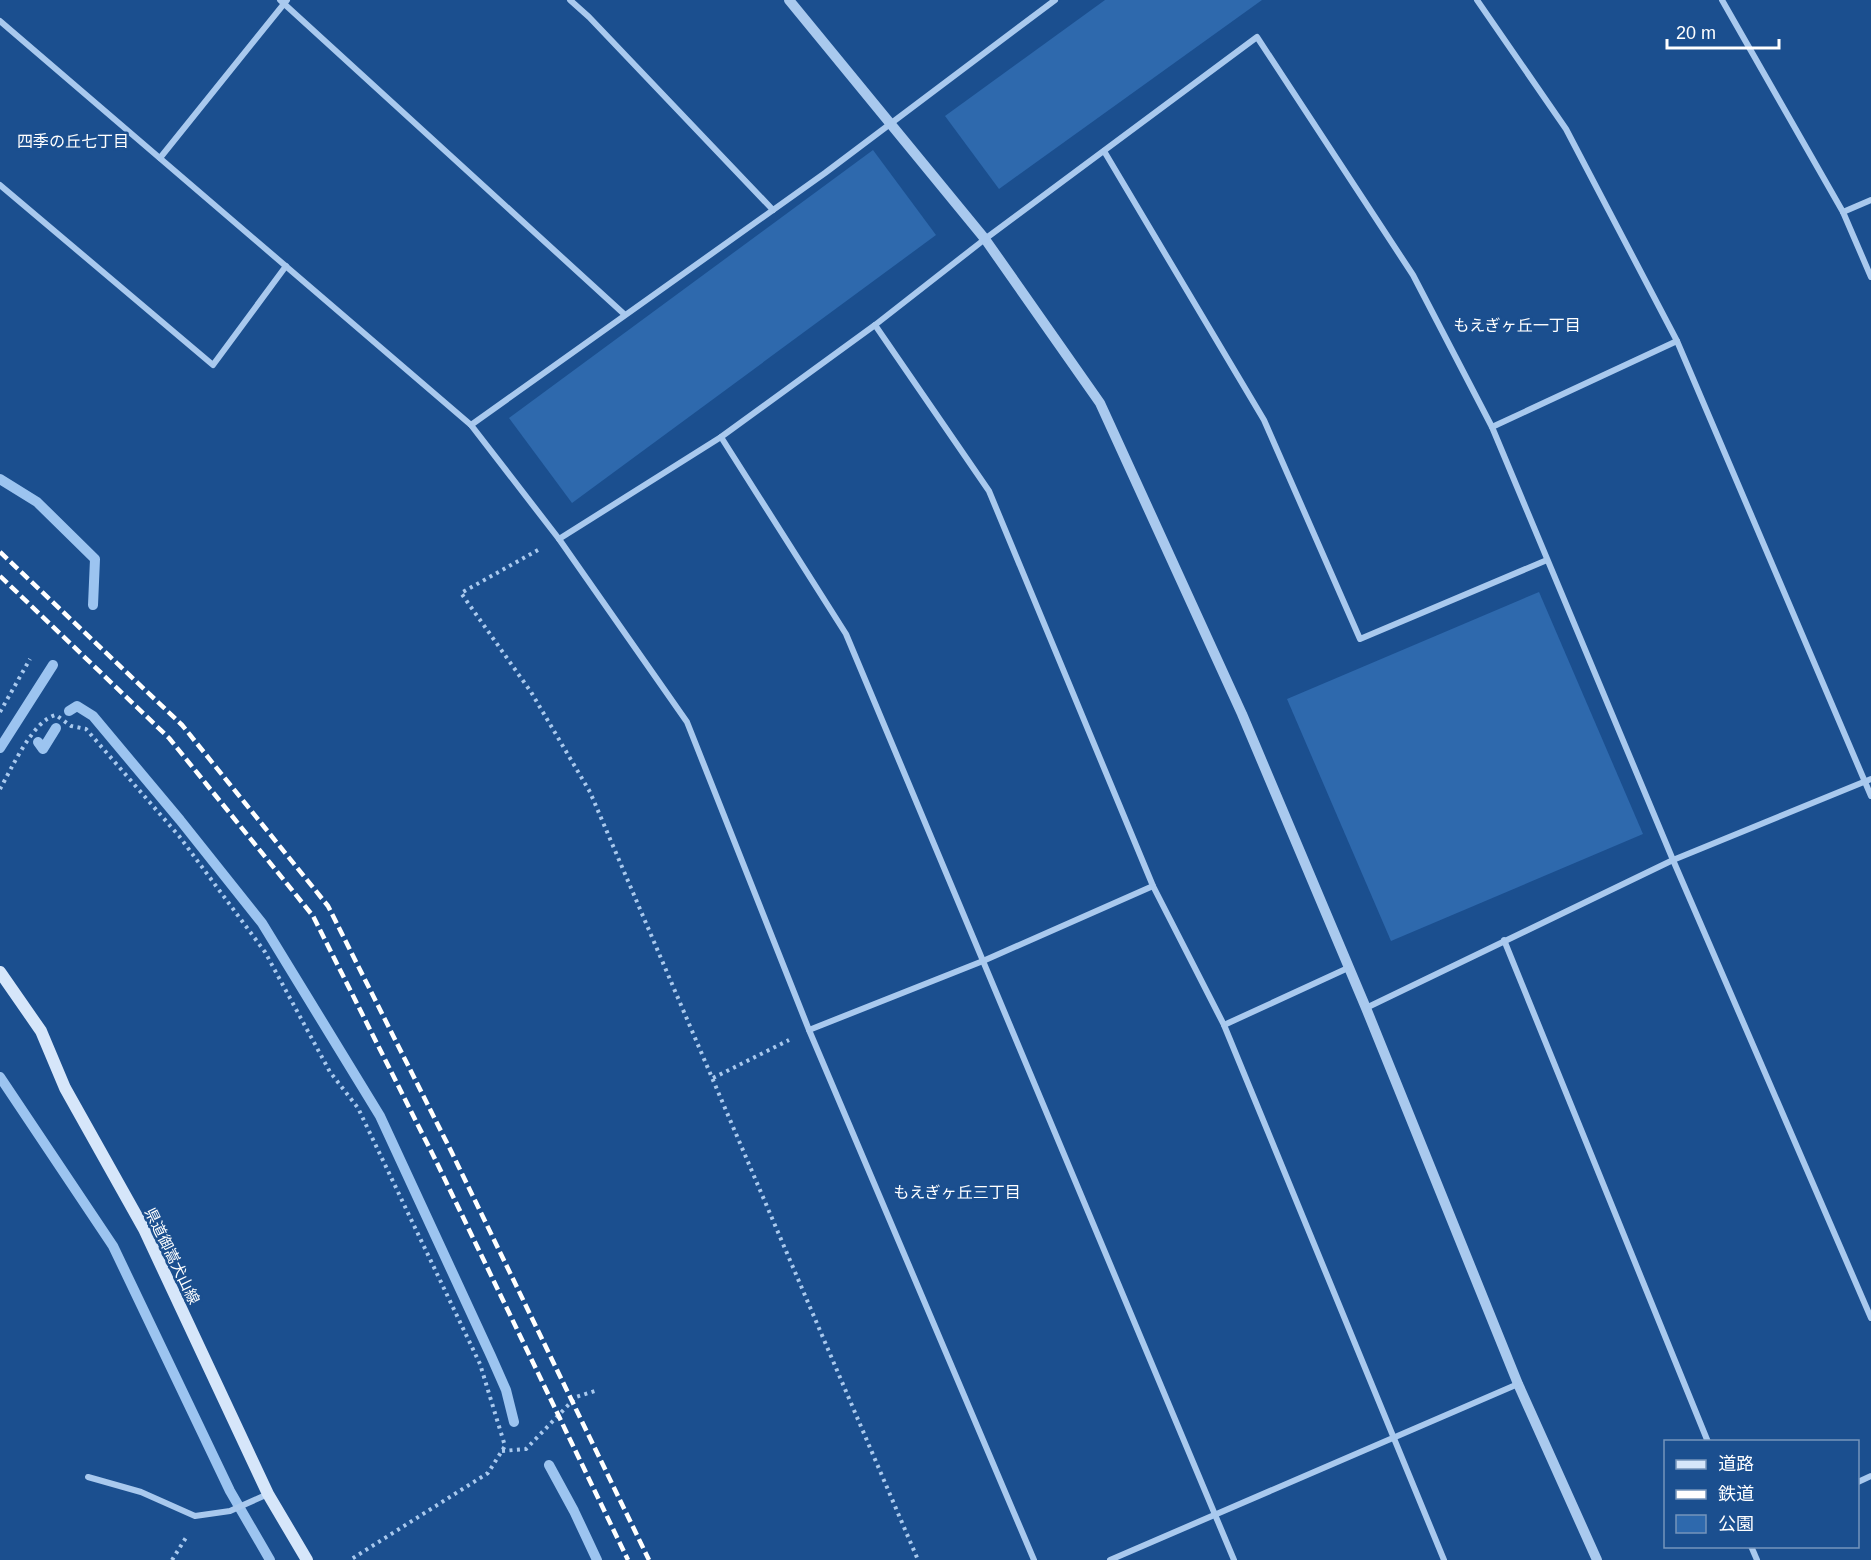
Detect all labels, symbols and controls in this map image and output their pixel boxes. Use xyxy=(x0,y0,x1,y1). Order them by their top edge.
scale bar xyxy=(1667,12,1780,50)
text: 20 m xyxy=(1676,23,1716,43)
district label: 四季の丘七丁目 xyxy=(17,133,129,150)
district label: もえぎヶ丘一丁目 xyxy=(1453,317,1581,334)
district label: もえぎヶ丘三丁目 xyxy=(893,1184,1021,1201)
street label: 県道御嵩犬山線 xyxy=(142,1205,203,1307)
legend xyxy=(1664,1440,1859,1548)
text: 道路 xyxy=(1718,1454,1754,1474)
text: 鉄道 xyxy=(1718,1484,1754,1504)
text: 公園 xyxy=(1718,1514,1754,1534)

